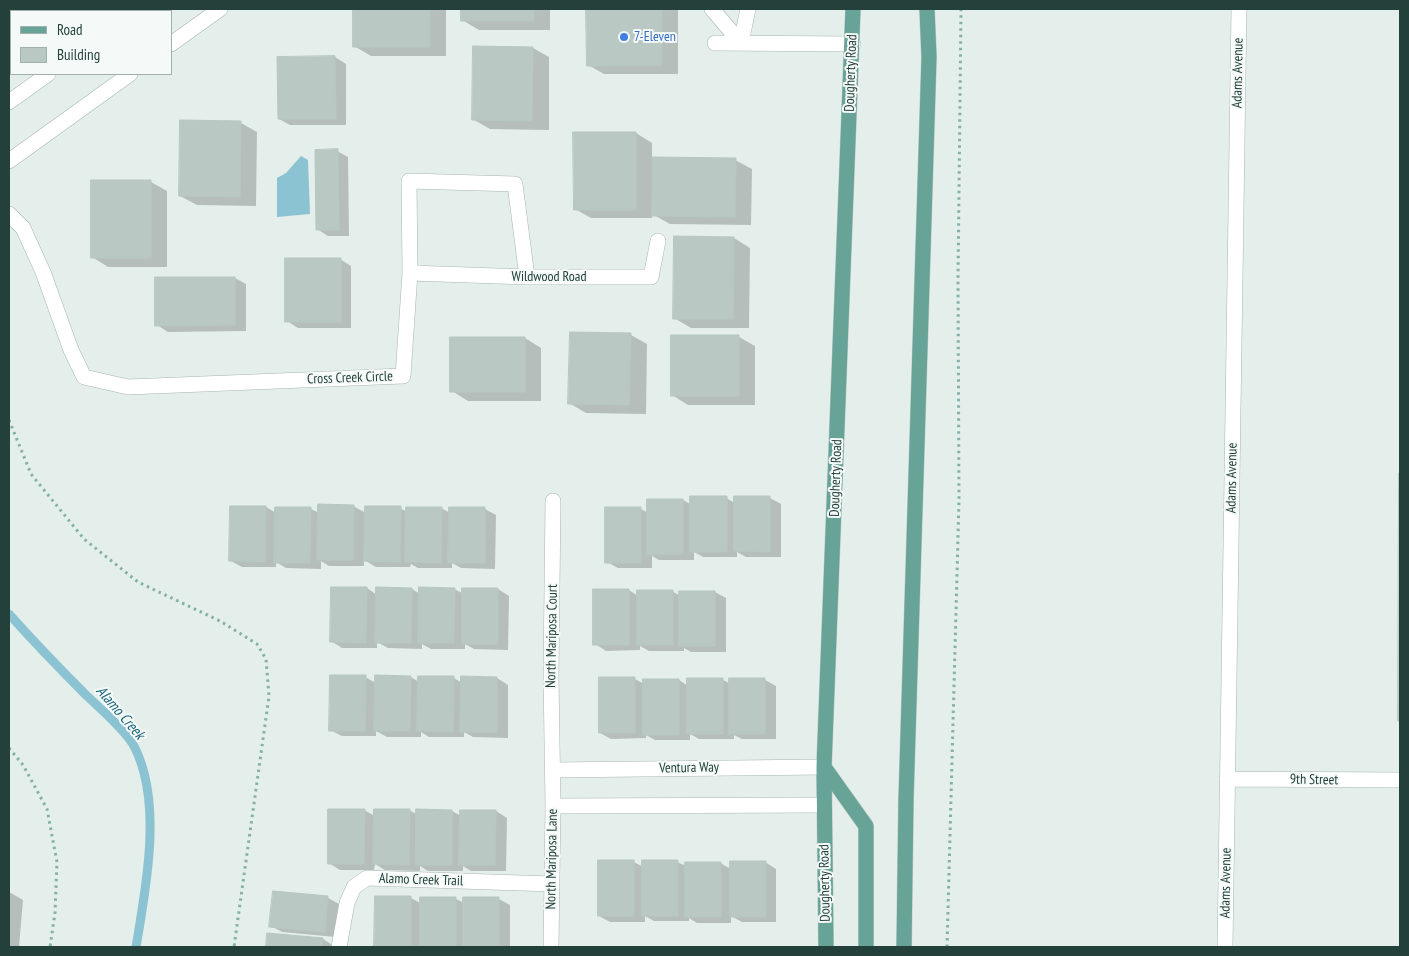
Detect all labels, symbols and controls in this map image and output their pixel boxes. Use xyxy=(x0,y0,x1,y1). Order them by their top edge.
legend xyxy=(10,10,172,75)
text: Road xyxy=(57,20,83,39)
place label: 7-Eleven xyxy=(634,29,676,45)
marker: 7-Eleven xyxy=(618,31,630,43)
street label: Dougherty Road xyxy=(841,34,861,112)
street label: Adams Avenue xyxy=(1229,38,1247,108)
text: Building xyxy=(57,45,100,64)
street label: Wildwood Road xyxy=(512,269,586,285)
street label: Cross Creek Circle xyxy=(307,368,393,388)
street label: Dougherty Road xyxy=(826,439,846,517)
street label: Adams Avenue xyxy=(1223,443,1241,513)
street label: North Mariposa Court xyxy=(543,584,561,688)
water label: Alamo Creek xyxy=(92,683,148,743)
street label: Ventura Way xyxy=(659,759,719,777)
street label: 9th Street xyxy=(1290,771,1338,789)
street label: North Mariposa Lane xyxy=(543,809,561,909)
street label: Dougherty Road xyxy=(816,844,834,922)
street label: Adams Avenue xyxy=(1217,848,1235,918)
street label: Alamo Creek Trail xyxy=(379,870,463,890)

